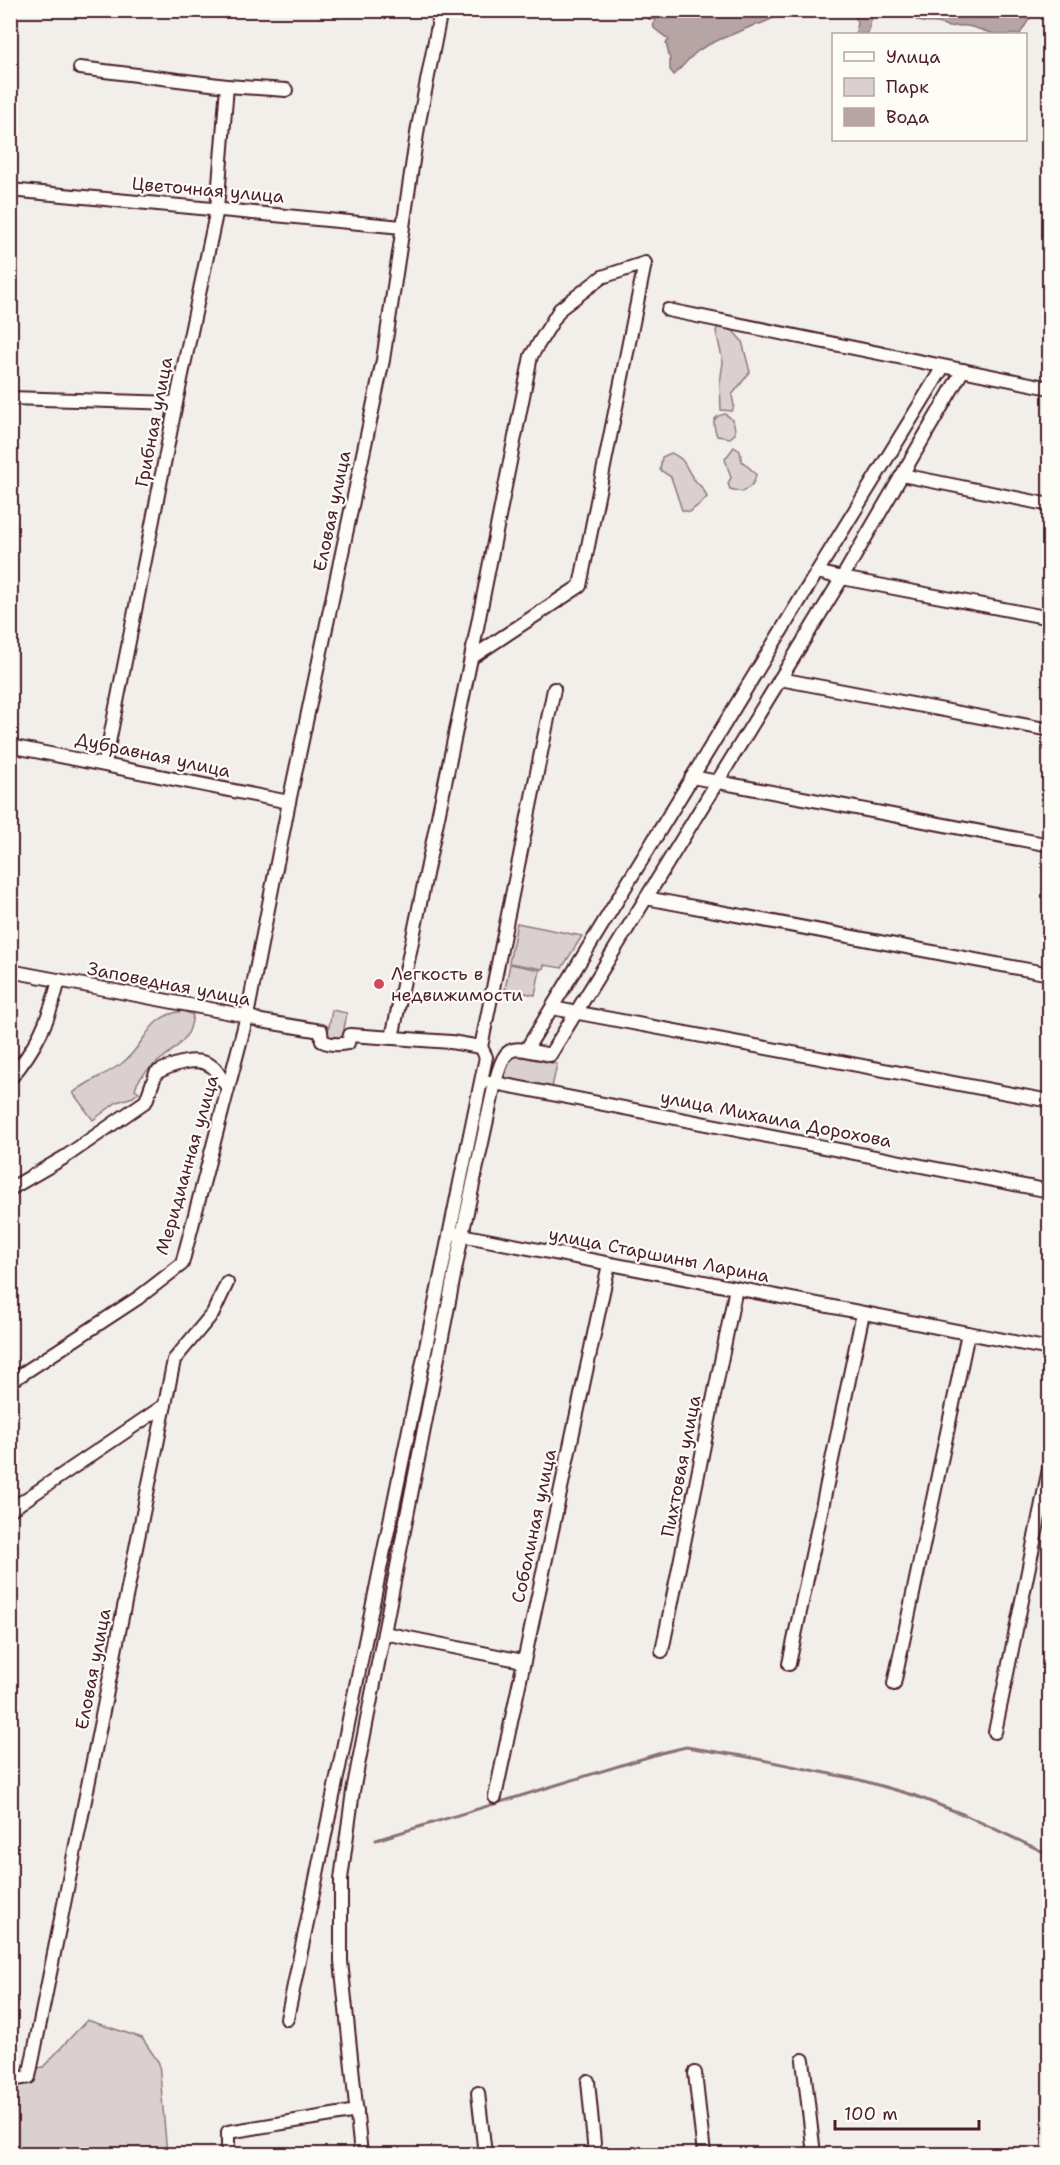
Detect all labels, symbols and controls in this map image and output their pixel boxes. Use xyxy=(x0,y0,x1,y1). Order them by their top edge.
legend xyxy=(832,33,1027,141)
text: Улица xyxy=(886,45,940,69)
text: Парк xyxy=(886,75,929,99)
text: Вода xyxy=(886,105,929,129)
street label: Цветочная улица xyxy=(131,171,285,209)
street label: Грибная улица xyxy=(130,355,178,489)
street label: Еловая улица xyxy=(307,448,357,574)
street label: Дубравная улица xyxy=(73,727,233,783)
street label: Заповедная улица xyxy=(85,956,253,1012)
place label: Легкость в недвижимости xyxy=(391,962,523,1007)
marker: Легкость в недвижимости xyxy=(372,977,386,991)
street label: Меридианная улица xyxy=(150,1072,224,1258)
street label: улица Михаила Дорохова xyxy=(658,1085,894,1153)
street label: улица Старшины Ларина xyxy=(547,1222,771,1288)
street label: Пихтовая улица xyxy=(655,1393,707,1539)
street label: Соболиная улица xyxy=(506,1447,562,1605)
street label: Еловая улица xyxy=(69,1606,117,1732)
scale bar xyxy=(835,2093,979,2131)
text: 100 m xyxy=(844,2102,898,2126)

